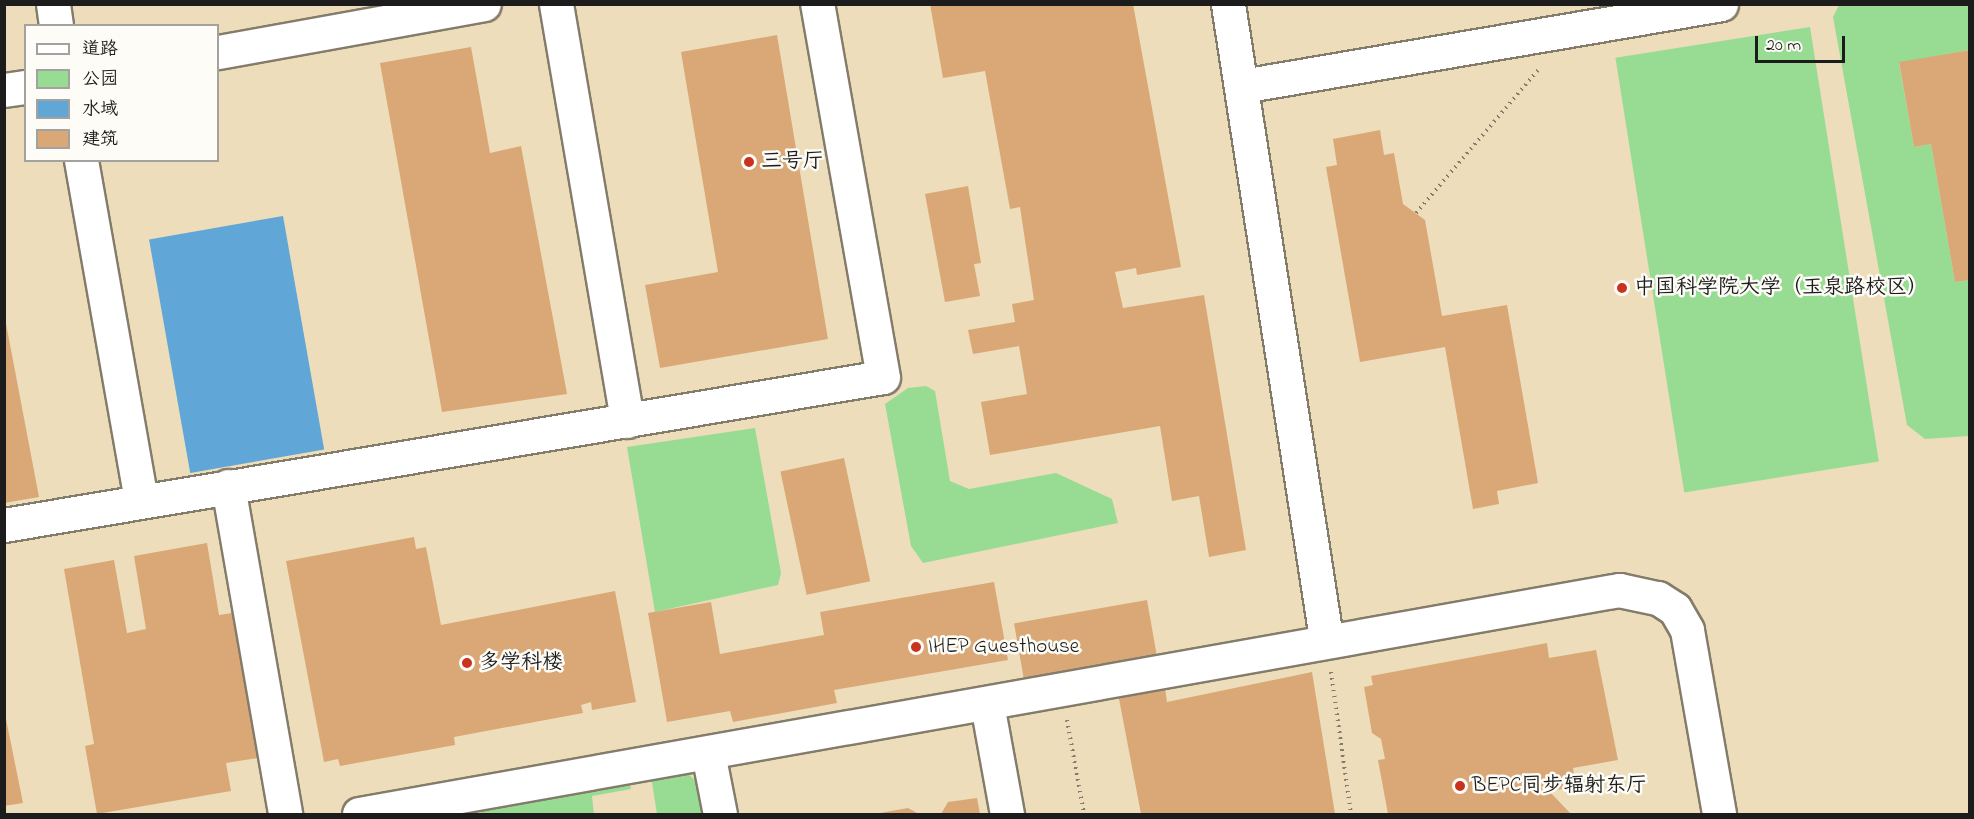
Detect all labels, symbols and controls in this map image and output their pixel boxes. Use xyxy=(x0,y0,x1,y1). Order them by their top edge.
legend xyxy=(24,24,219,162)
scale bar xyxy=(1758,24,1848,62)
text: 20 m xyxy=(1766,33,1801,59)
text: 道路 xyxy=(82,37,118,63)
text: 公园 xyxy=(82,67,118,93)
text: 水域 xyxy=(82,97,118,123)
text: 建筑 xyxy=(82,127,118,153)
place label: 三号厅 xyxy=(761,149,824,175)
marker: 三号厅 xyxy=(742,155,756,169)
place label: 中国科学院大学（玉泉路校区） xyxy=(1634,275,1928,301)
marker: 中国科学院大学（玉泉路校区） xyxy=(1615,281,1629,295)
place label: IHEP Guesthouse xyxy=(928,634,1079,660)
marker: IHEP Guesthouse xyxy=(909,640,923,654)
place label: 多学科楼 xyxy=(479,650,563,676)
marker: 多学科楼 xyxy=(460,656,474,670)
place label: BEPC同步辐射东厅 xyxy=(1472,773,1647,799)
marker: BEPC同步辐射东厅 xyxy=(1453,779,1467,793)

